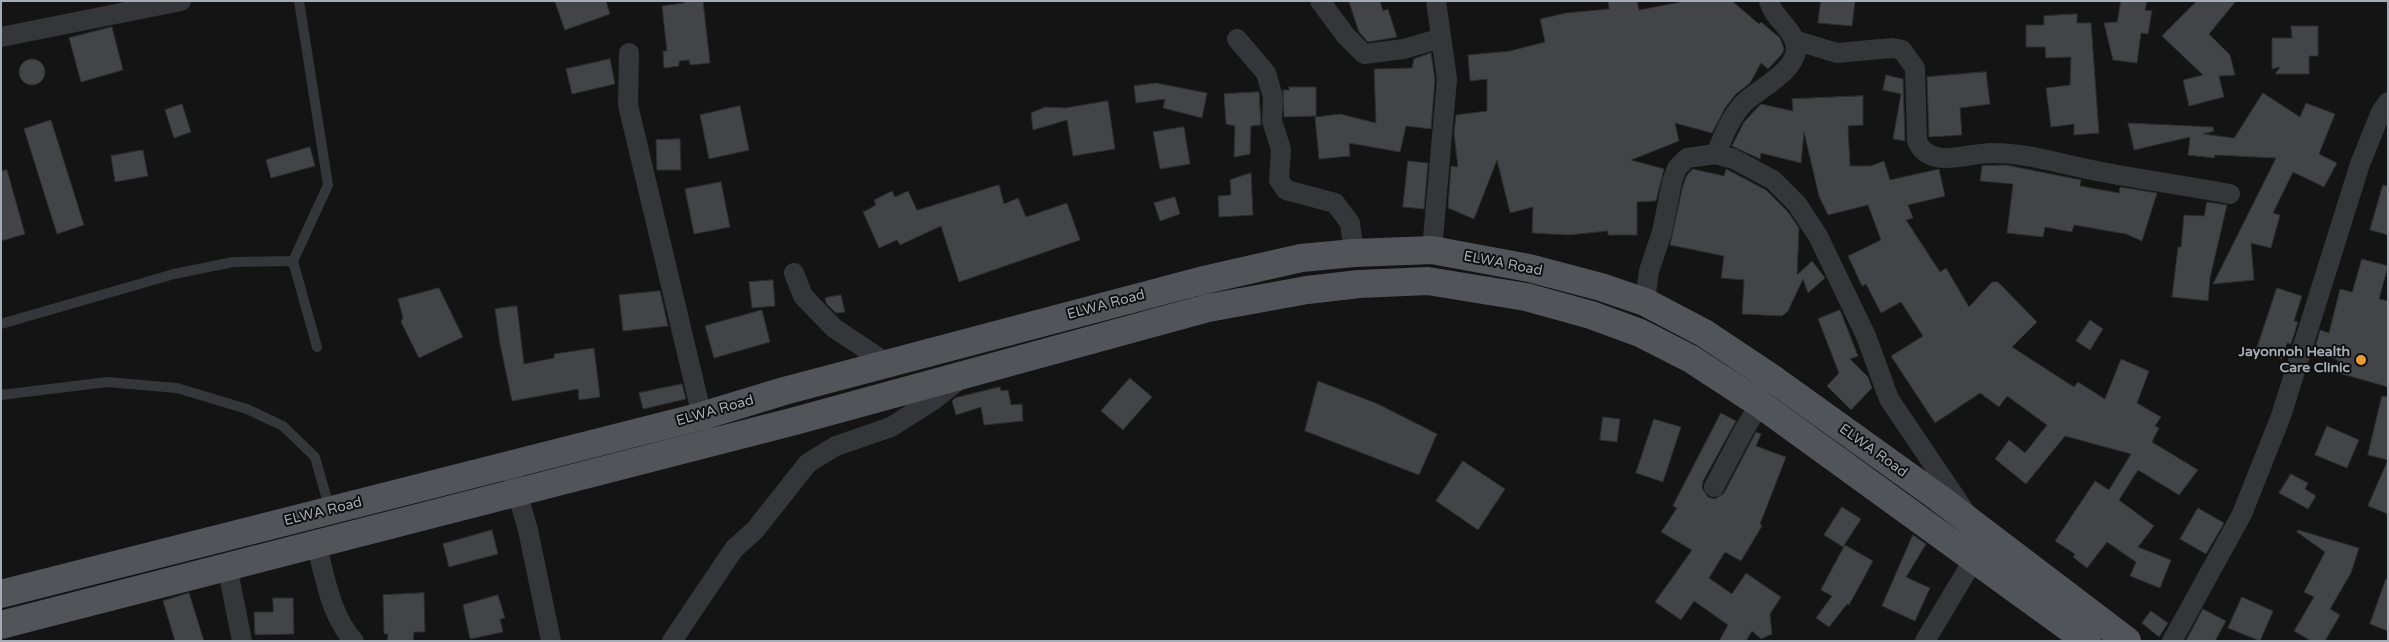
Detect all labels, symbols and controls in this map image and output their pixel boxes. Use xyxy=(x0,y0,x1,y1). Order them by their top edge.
street label: ELWA Road xyxy=(1462,248,1544,280)
street label: ELWA Road xyxy=(1065,287,1147,323)
place label: Jayonnoh Health Care Clinic xyxy=(2239,344,2350,377)
marker: Jayonnoh Health Care Clinic xyxy=(2354,353,2368,367)
street label: ELWA Road xyxy=(674,392,756,430)
street label: ELWA Road xyxy=(1836,421,1910,481)
street label: ELWA Road xyxy=(282,494,364,530)

